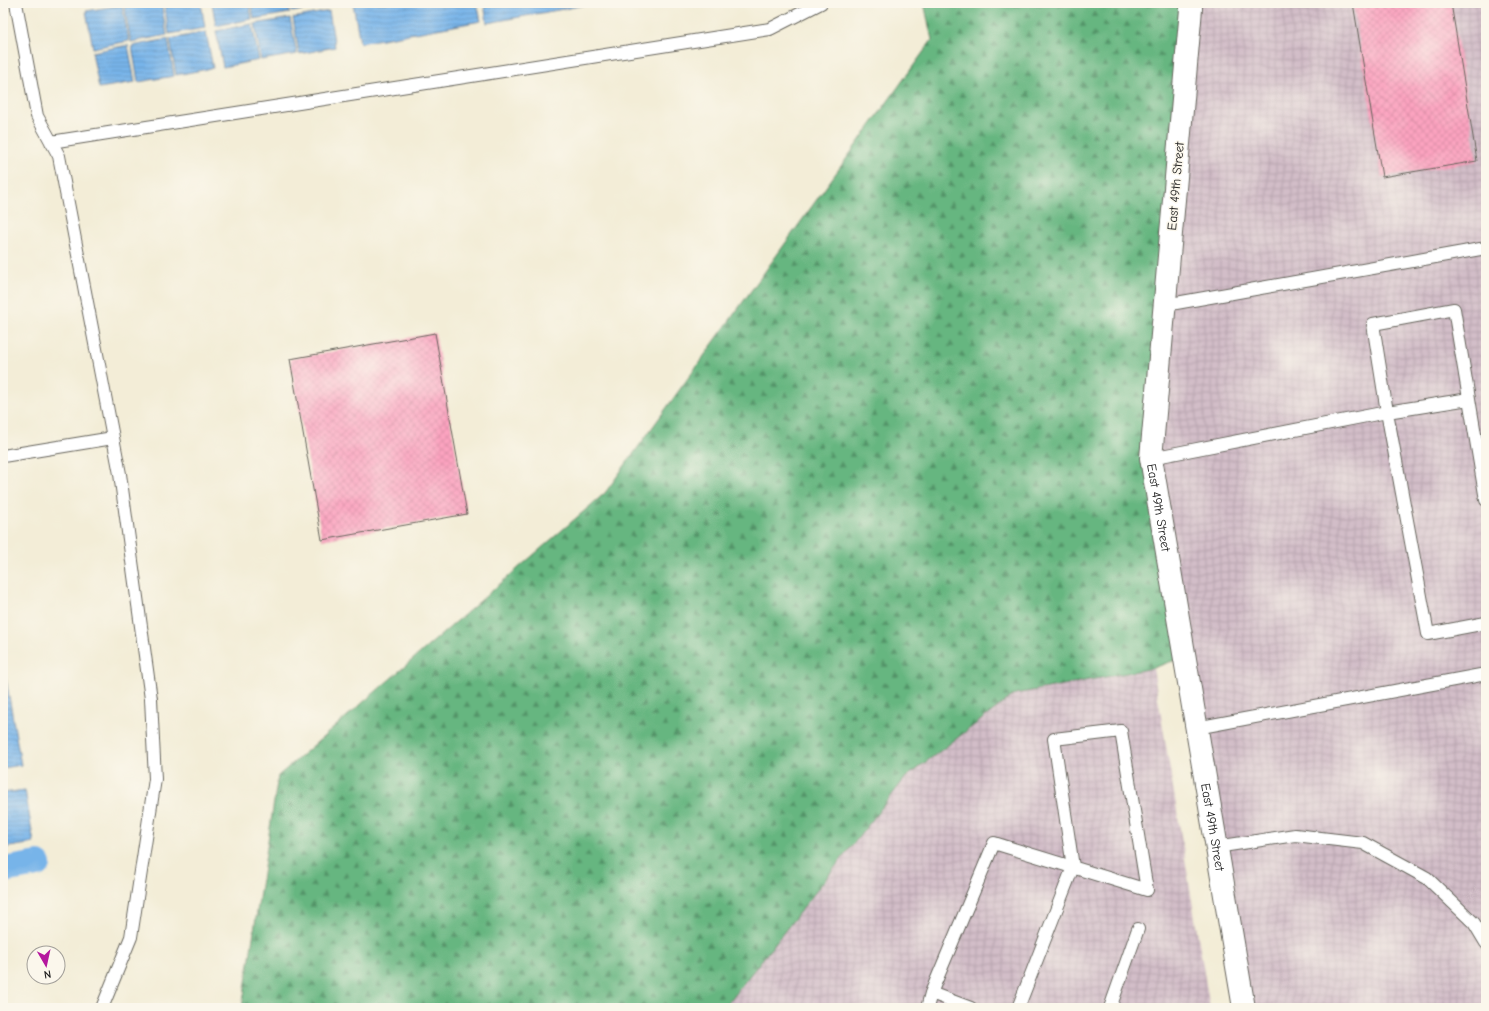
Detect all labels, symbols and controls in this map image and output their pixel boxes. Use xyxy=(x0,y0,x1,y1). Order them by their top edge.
street label: East 49th Street xyxy=(1164,140,1187,231)
street label: East 49th Street xyxy=(1144,463,1174,554)
street label: East 49th Street xyxy=(1198,782,1228,873)
north arrow xyxy=(26,945,66,985)
text: N xyxy=(43,967,52,981)

